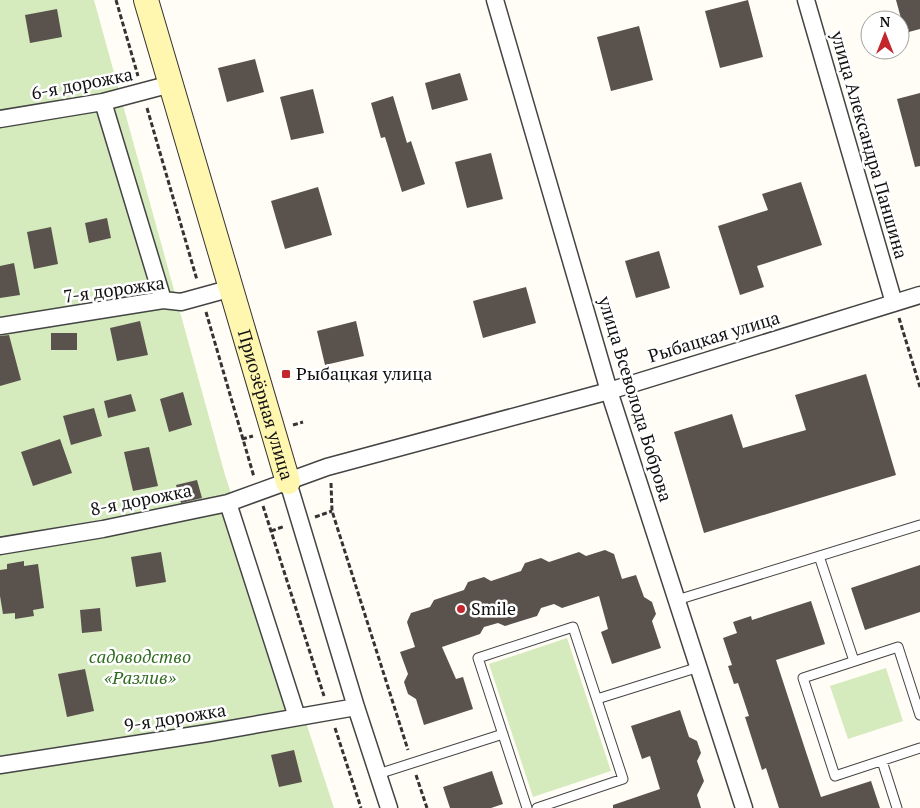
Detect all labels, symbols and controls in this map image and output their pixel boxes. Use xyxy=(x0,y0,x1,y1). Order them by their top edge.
north arrow xyxy=(860,10,910,60)
text: N xyxy=(880,12,891,31)
street label: улица Александра Паншина xyxy=(826,27,914,261)
street label: 6-я дорожка xyxy=(29,61,135,105)
street label: 7-я дорожка xyxy=(62,270,166,308)
street label: улица Всеволода Боброва xyxy=(593,292,679,504)
street label: Рыбацкая улица xyxy=(645,305,782,367)
street label: Приозёрная улица xyxy=(233,326,300,483)
place label: Рыбацкая улица xyxy=(296,361,432,385)
marker: Рыбацкая улица xyxy=(280,368,292,380)
street label: 8-я дорожка xyxy=(88,477,194,521)
place label: Smile xyxy=(471,596,516,620)
marker: Smile xyxy=(455,603,467,615)
park label: садоводство «Разлив» xyxy=(89,644,191,689)
street label: 9-я дорожка xyxy=(122,697,228,737)

